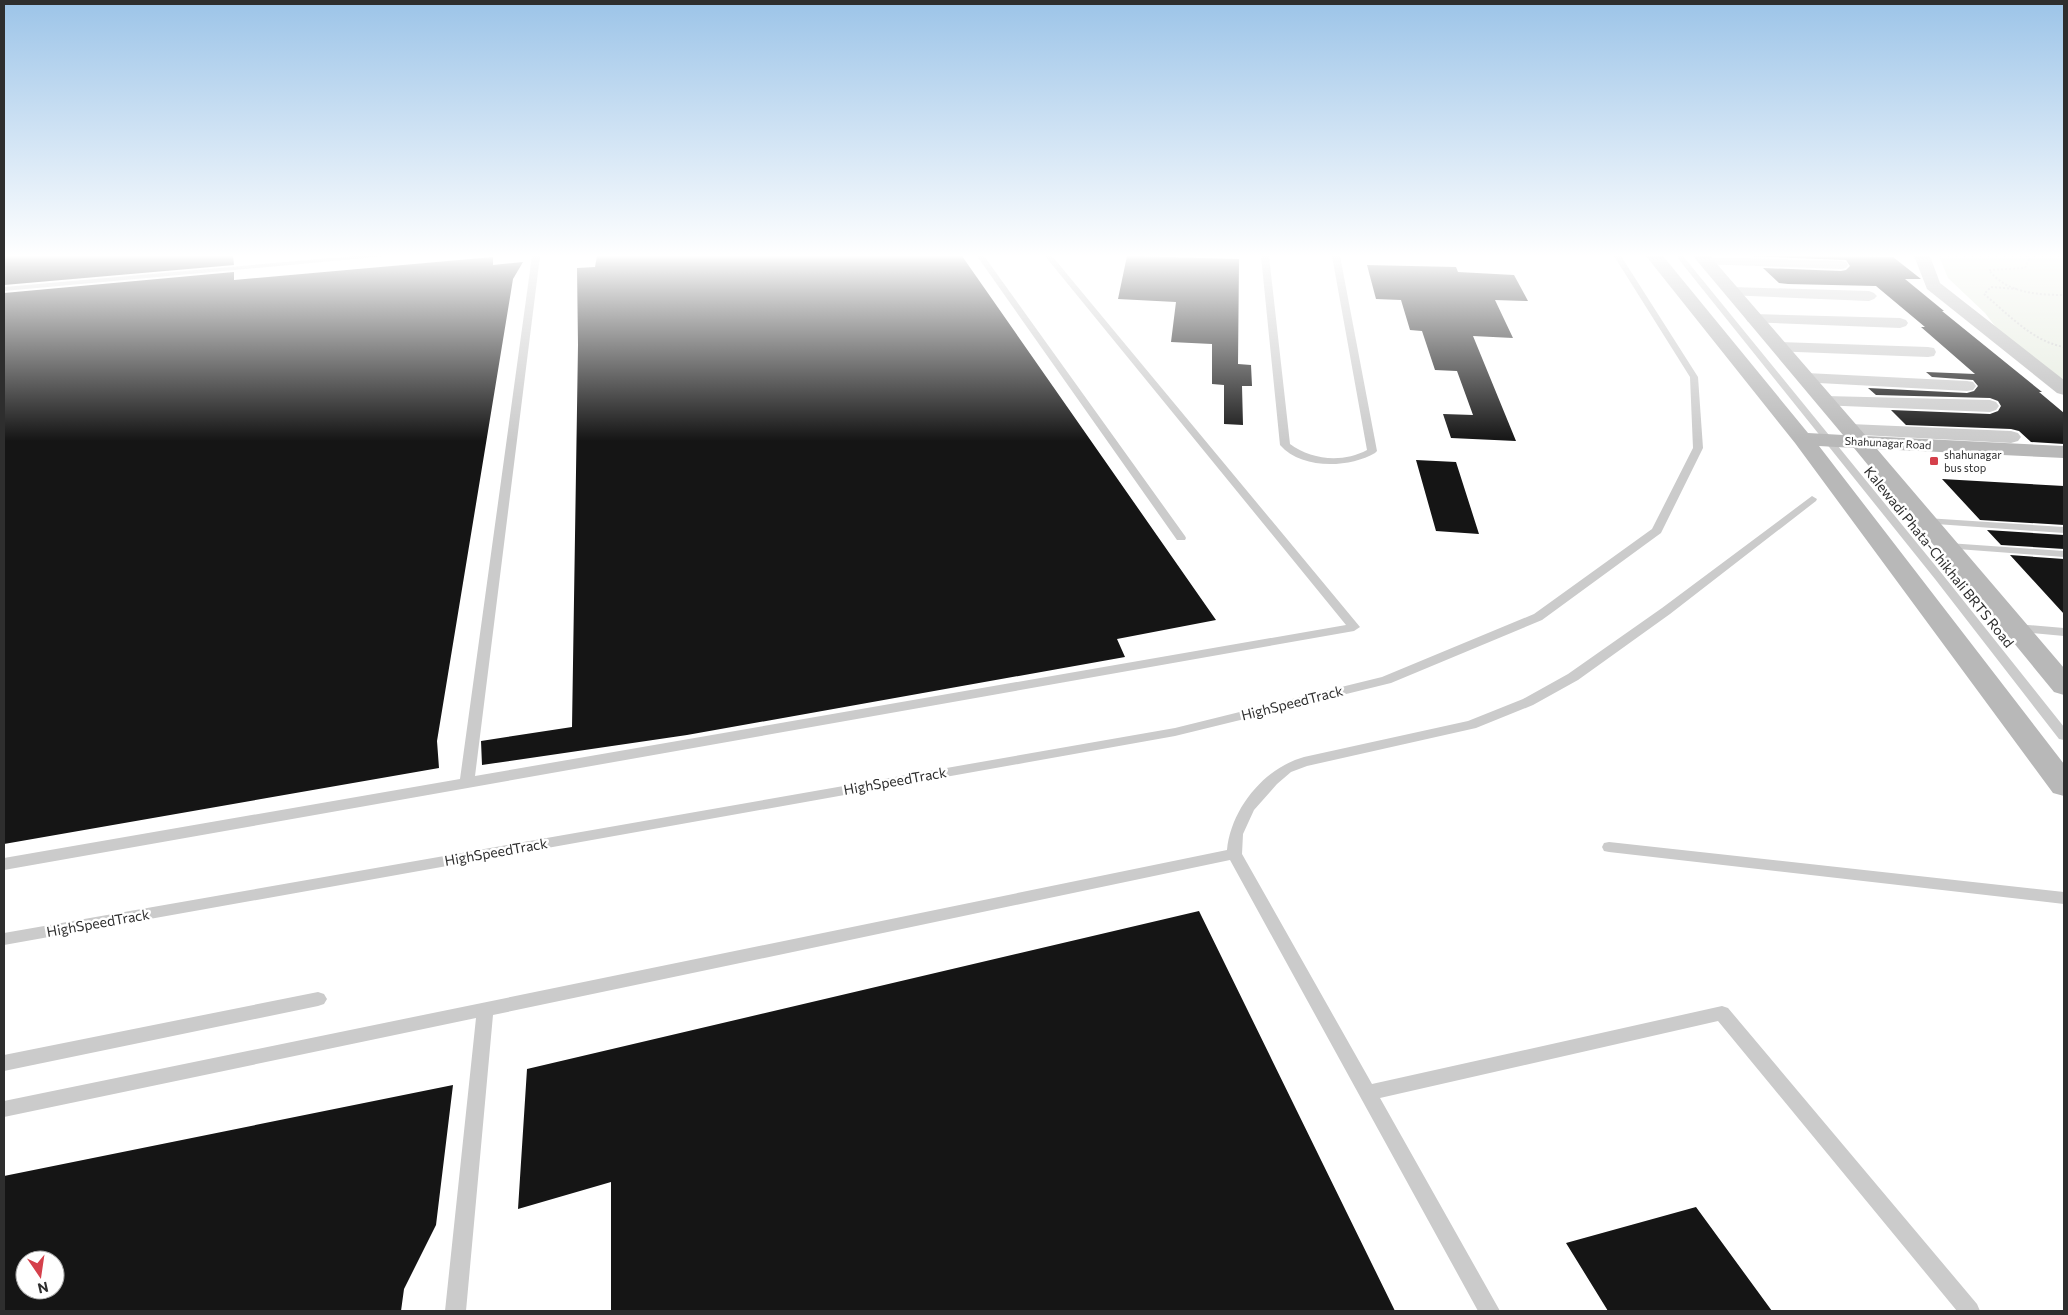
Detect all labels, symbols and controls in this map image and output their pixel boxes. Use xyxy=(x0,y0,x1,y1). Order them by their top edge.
street label: Shahunagar Road xyxy=(1844,434,1932,451)
place label: shahunagar bus stop xyxy=(1944,448,2002,474)
marker: shahunagar bus stop xyxy=(1928,455,1940,467)
street label: Kalewadi Phata-Chikhali BRTS Road xyxy=(1861,463,2018,651)
street label: HighSpeedTrack xyxy=(1239,682,1345,723)
street label: HighSpeedTrack xyxy=(842,763,948,798)
street label: HighSpeedTrack xyxy=(443,834,549,869)
street label: HighSpeedTrack xyxy=(45,905,151,940)
north arrow xyxy=(15,1250,65,1300)
text: N xyxy=(36,1279,50,1298)

